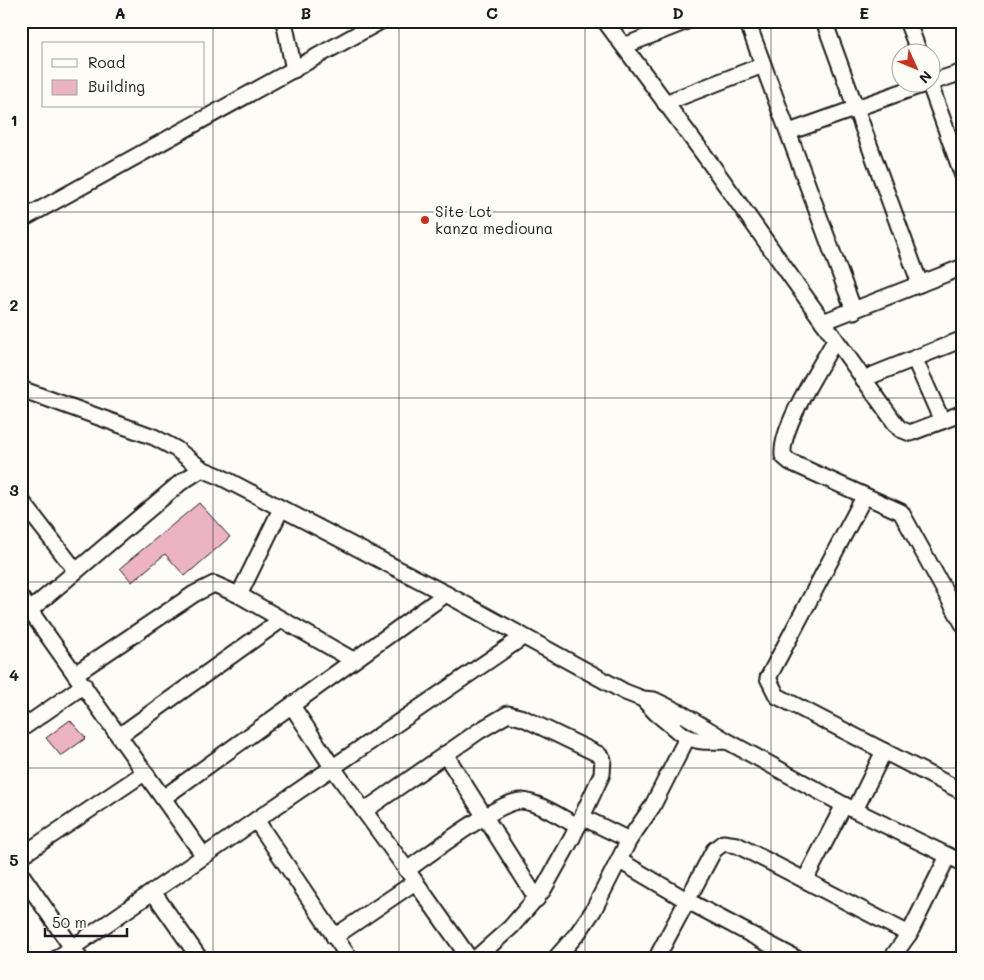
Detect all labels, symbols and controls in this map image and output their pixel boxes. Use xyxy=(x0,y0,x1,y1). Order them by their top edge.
text: A xyxy=(114,2,126,23)
text: B xyxy=(301,2,311,23)
text: C xyxy=(486,2,498,23)
text: D xyxy=(672,2,684,23)
text: E xyxy=(859,2,869,23)
legend xyxy=(42,42,205,108)
north arrow xyxy=(892,42,942,92)
text: Road xyxy=(88,52,125,72)
text: N xyxy=(915,67,936,88)
text: Building xyxy=(88,76,145,96)
text: 1 xyxy=(10,109,18,130)
place label: Site Lot kanza mediouna xyxy=(435,201,553,238)
marker: Site Lot kanza mediouna xyxy=(419,214,431,226)
text: 2 xyxy=(10,294,19,315)
text: 3 xyxy=(9,479,19,500)
text: 4 xyxy=(9,664,19,685)
text: 5 xyxy=(9,849,19,870)
scale bar xyxy=(45,905,128,937)
text: 50 m xyxy=(52,912,87,932)

